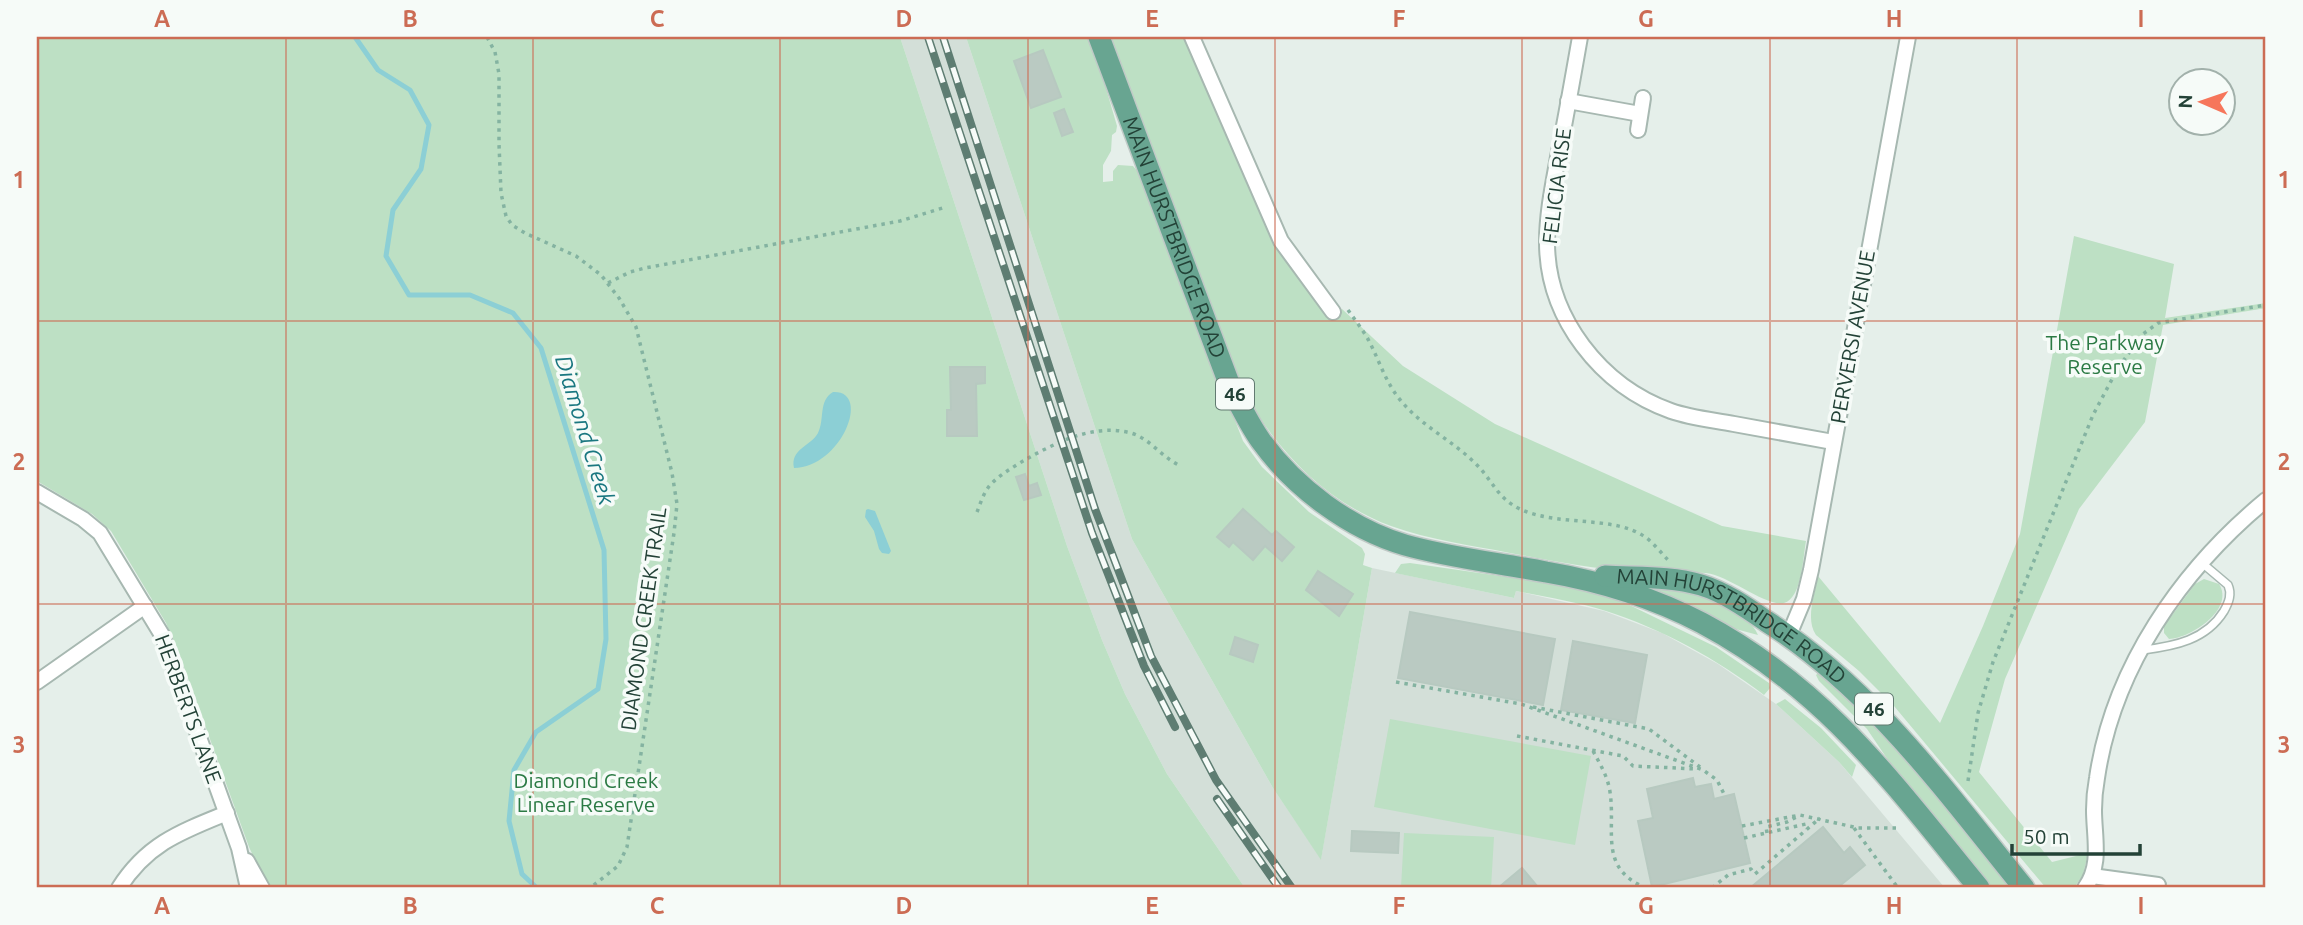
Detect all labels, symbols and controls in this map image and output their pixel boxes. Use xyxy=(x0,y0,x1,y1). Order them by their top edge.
text: A xyxy=(154,6,170,31)
text: B xyxy=(402,6,418,31)
text: C xyxy=(650,6,665,31)
text: D xyxy=(896,6,912,31)
text: E xyxy=(1145,6,1159,31)
text: F xyxy=(1393,6,1406,31)
text: G xyxy=(1638,6,1654,31)
text: H xyxy=(1886,6,1902,31)
text: I xyxy=(2138,6,2144,31)
north arrow xyxy=(2166,66,2236,136)
text: N xyxy=(2174,94,2196,109)
street label: MAIN HURSTBRIDGE ROAD xyxy=(1119,113,1231,361)
street label: FELICIA RISE xyxy=(1537,126,1575,245)
text: 1 xyxy=(13,167,25,192)
text: 1 xyxy=(2278,167,2290,192)
street label: PERVERSI AVENUE xyxy=(1825,248,1879,425)
park label: The Parkway Reserve xyxy=(2045,330,2165,378)
water label: Diamond Creek xyxy=(551,352,620,508)
road number: 46 xyxy=(1216,378,1254,410)
text: 2 xyxy=(13,449,25,474)
text: 2 xyxy=(2278,449,2290,474)
street label: DIAMOND CREEK TRAIL xyxy=(615,505,671,732)
street label: MAIN HURSTBRIDGE ROAD xyxy=(1616,564,1852,688)
street label: HERBERTS LANE xyxy=(151,631,227,786)
road number: 46 xyxy=(1855,694,1893,724)
text: 3 xyxy=(13,732,25,757)
text: 3 xyxy=(2278,732,2290,757)
park label: Diamond Creek Linear Reserve xyxy=(514,768,659,816)
scale bar xyxy=(2012,813,2140,857)
text: 50 m xyxy=(2023,824,2070,848)
text: A xyxy=(154,893,170,918)
text: B xyxy=(402,893,418,918)
text: C xyxy=(650,893,665,918)
text: D xyxy=(896,893,912,918)
text: E xyxy=(1145,893,1159,918)
text: F xyxy=(1393,893,1406,918)
text: G xyxy=(1638,893,1654,918)
text: H xyxy=(1886,893,1902,918)
text: I xyxy=(2138,893,2144,918)

